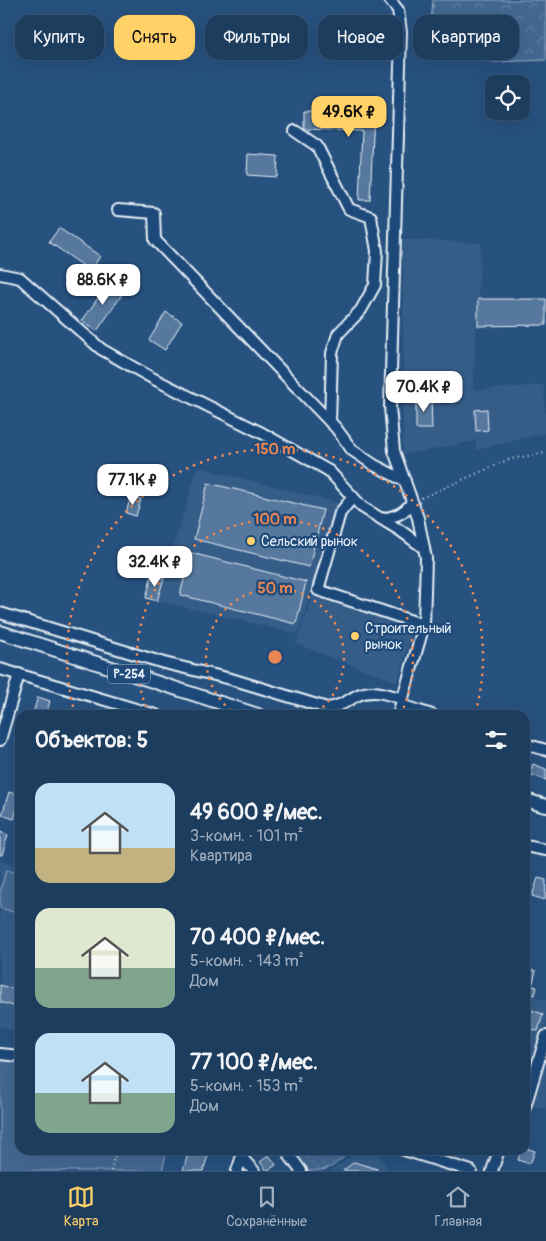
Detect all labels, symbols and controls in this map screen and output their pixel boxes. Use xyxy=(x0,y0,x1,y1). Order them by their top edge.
chip: Купить xyxy=(15,15,104,60)
chip: Снять xyxy=(114,15,195,60)
chip: Фильтры xyxy=(205,15,308,60)
chip: Новое xyxy=(318,15,403,60)
chip: Квартира xyxy=(413,15,519,60)
map controls xyxy=(485,75,530,120)
button: locate xyxy=(485,75,530,120)
pin: 49.6K ₽ xyxy=(303,96,395,138)
text: 49.6K ₽ xyxy=(322,102,376,122)
pin: 88.6K ₽ xyxy=(57,264,149,306)
text: 88.6K ₽ xyxy=(77,270,129,290)
pin: 70.4K ₽ xyxy=(378,370,470,413)
text: 70.4K ₽ xyxy=(397,377,451,397)
text: 150 m xyxy=(255,440,295,459)
pin: 77.1K ₽ xyxy=(87,464,179,506)
text: 77.1K ₽ xyxy=(108,470,158,490)
text: 100 m xyxy=(254,510,296,529)
place label: Сельский рынок xyxy=(261,533,358,550)
marker: Сельский рынок xyxy=(245,535,257,547)
pin: 32.4K ₽ xyxy=(109,546,201,588)
text: 32.4K ₽ xyxy=(128,552,182,572)
text: 50 m xyxy=(258,579,292,598)
place label: Строительный рынок xyxy=(365,620,451,653)
marker: Строительный рынок xyxy=(349,630,361,642)
centre of rings xyxy=(266,648,284,666)
road number: Р-254 xyxy=(108,664,150,684)
icon: filters xyxy=(482,726,510,754)
text: Объектов: 5 xyxy=(35,727,148,754)
text: 49 600 ₽/мес. xyxy=(190,799,323,826)
icon: home xyxy=(75,803,135,863)
text: 3-комн. · 101 m² xyxy=(190,826,303,846)
text: Квартира xyxy=(190,846,252,866)
text: 70 400 ₽/мес. xyxy=(190,924,325,951)
icon: home xyxy=(75,928,135,988)
text: 5-комн. · 143 m² xyxy=(190,951,304,971)
text: Дом xyxy=(190,971,219,991)
text: 77 100 ₽/мес. xyxy=(190,1049,318,1076)
icon: home xyxy=(75,1053,135,1113)
text: 5-комн. · 153 m² xyxy=(190,1076,304,1096)
text: Дом xyxy=(190,1096,219,1116)
tab: Карта xyxy=(64,1183,99,1230)
tab: Сохранённые xyxy=(226,1183,307,1230)
tab: Главная xyxy=(435,1183,482,1230)

